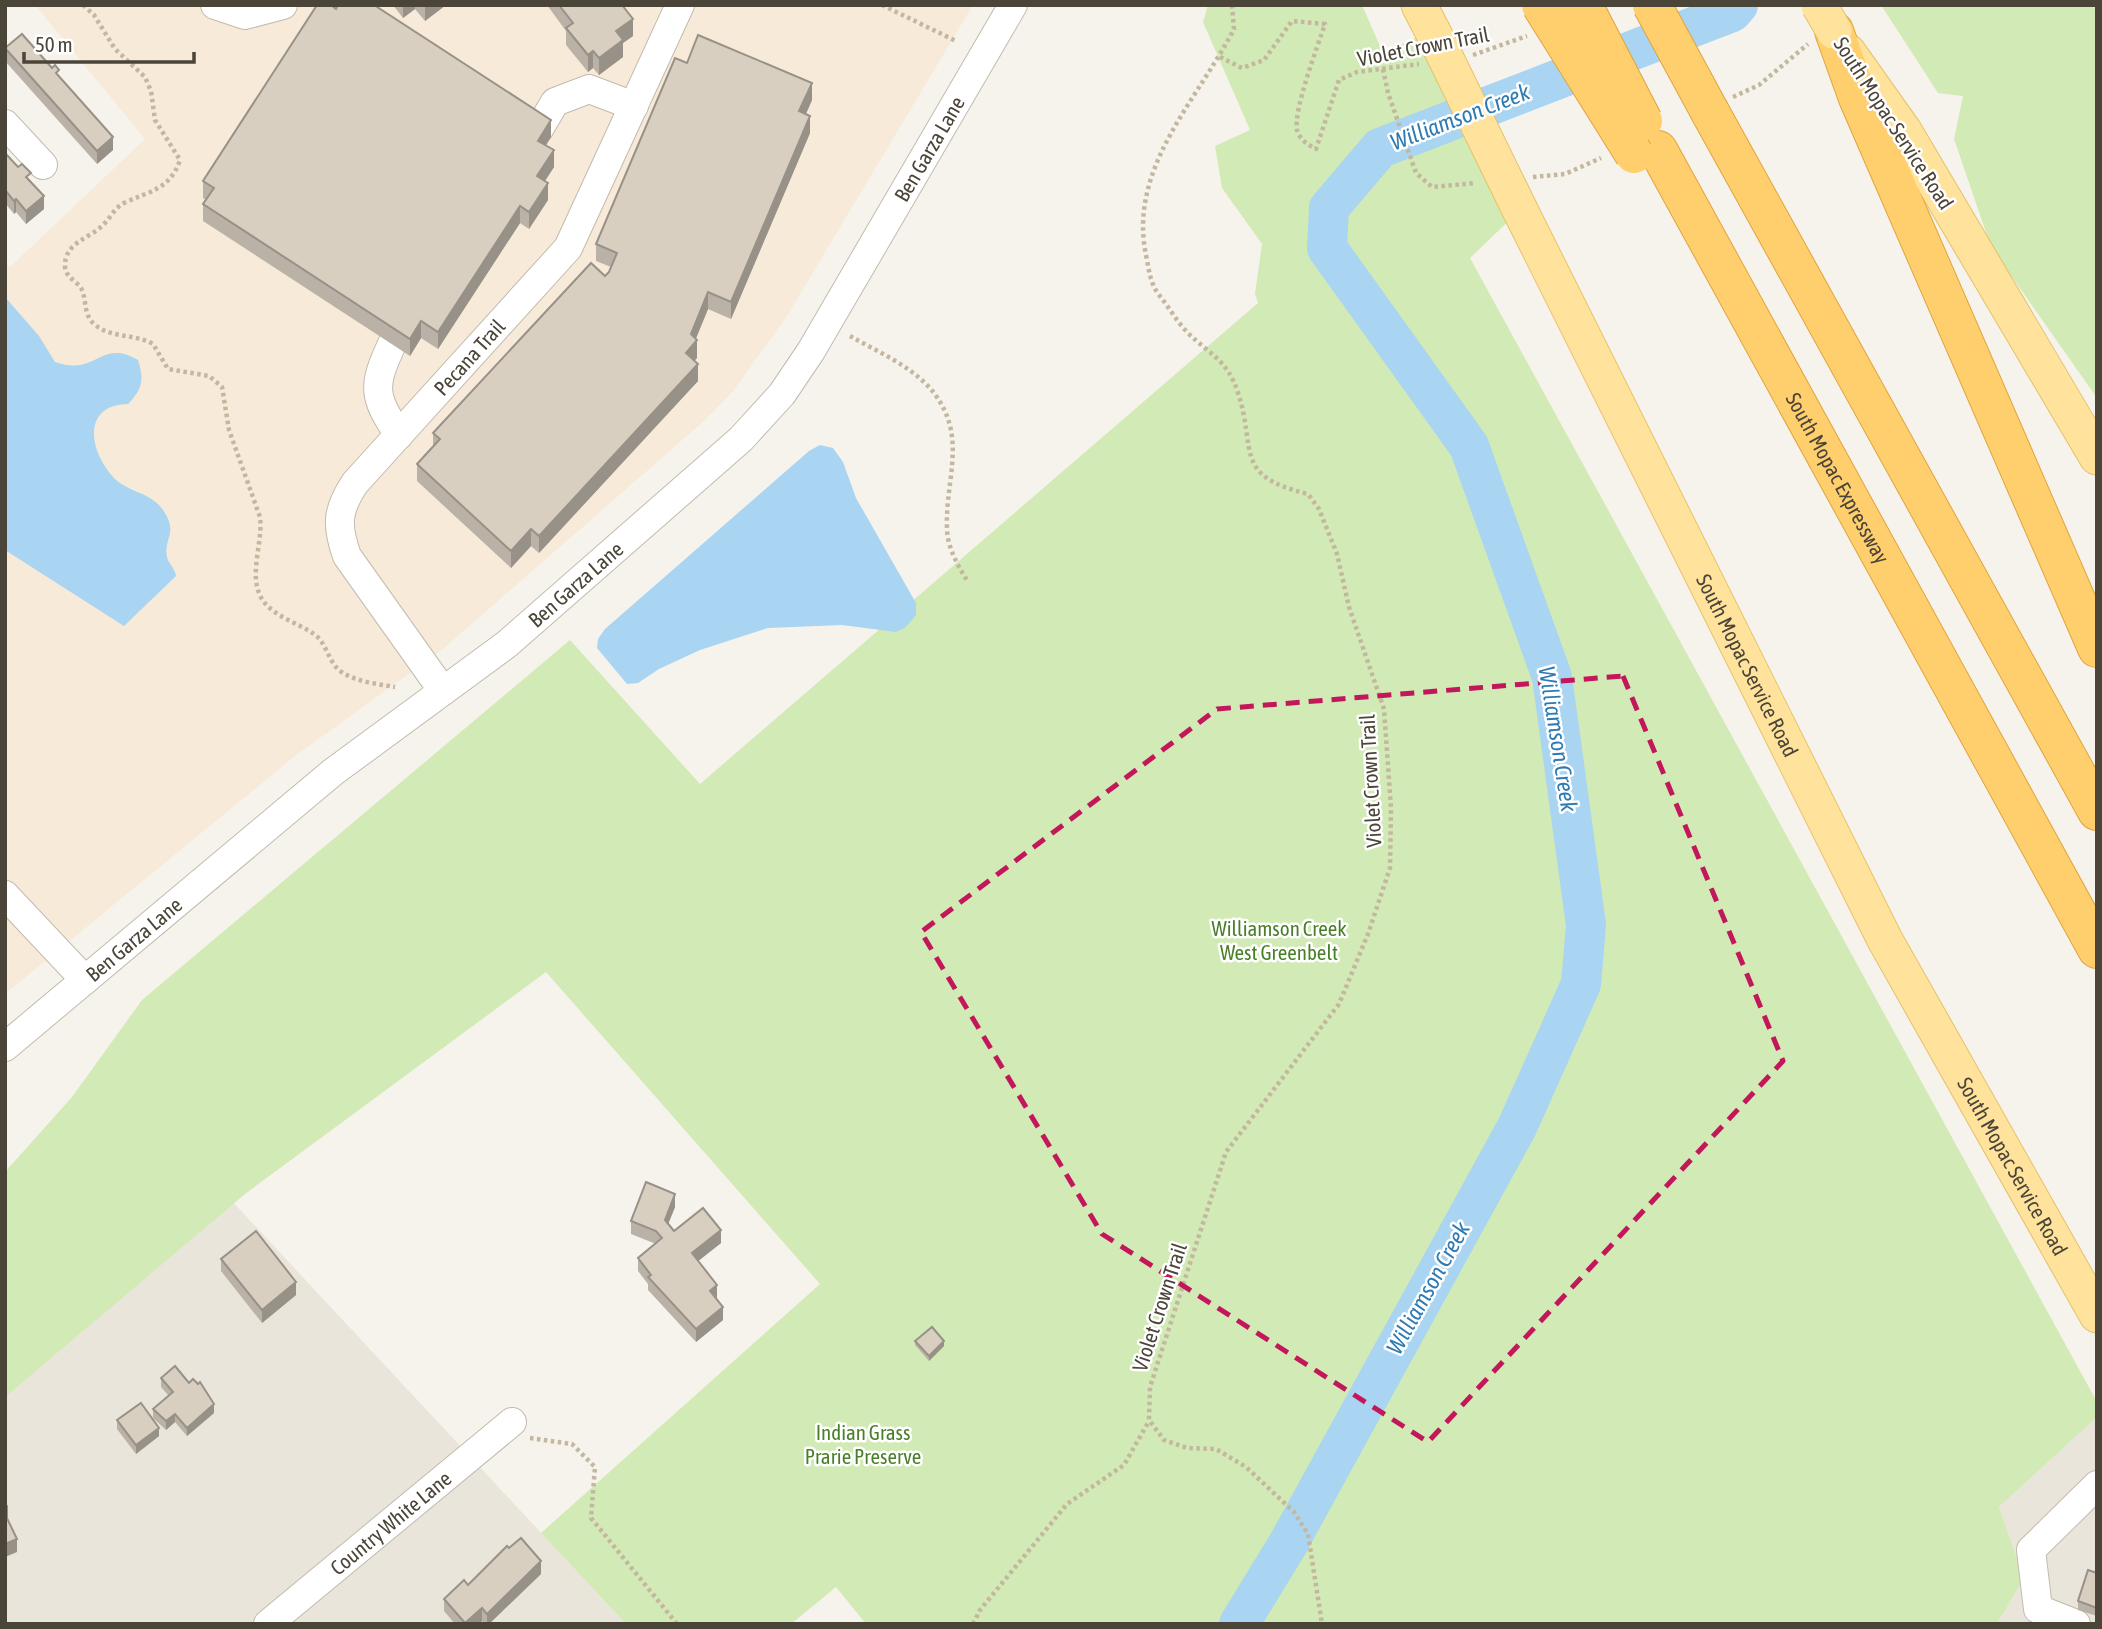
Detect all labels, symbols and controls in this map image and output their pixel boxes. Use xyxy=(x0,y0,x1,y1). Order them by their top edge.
scale bar xyxy=(24,21,194,65)
street label: Violet Crown Trail xyxy=(1355,21,1491,71)
text: 50 m xyxy=(35,32,73,56)
street label: South Mopac Service Road xyxy=(1829,32,1959,214)
water label: Williamson Creek xyxy=(1387,78,1534,155)
street label: Ben Garza Lane xyxy=(889,92,969,206)
street label: Pecana Trail xyxy=(429,314,510,400)
street label: South Mopac Expressway xyxy=(1782,388,1895,568)
street label: Ben Garza Lane xyxy=(523,536,628,632)
street label: South Mopac Service Road xyxy=(1692,570,1803,760)
water label: Williamson Creek xyxy=(1534,664,1582,814)
street label: Violet Crown Trail xyxy=(1354,713,1385,848)
street label: Ben Garza Lane xyxy=(81,892,186,986)
park label: Williamson Creek West Greenbelt xyxy=(1211,916,1347,964)
street label: South Mopac Service Road xyxy=(1953,1073,2073,1259)
water label: Williamson Creek xyxy=(1381,1217,1475,1359)
street label: Violet Crown Trail xyxy=(1127,1239,1191,1374)
park label: Indian Grass Prarie Preserve xyxy=(805,1420,921,1468)
street label: Country White Lane xyxy=(325,1466,456,1580)

